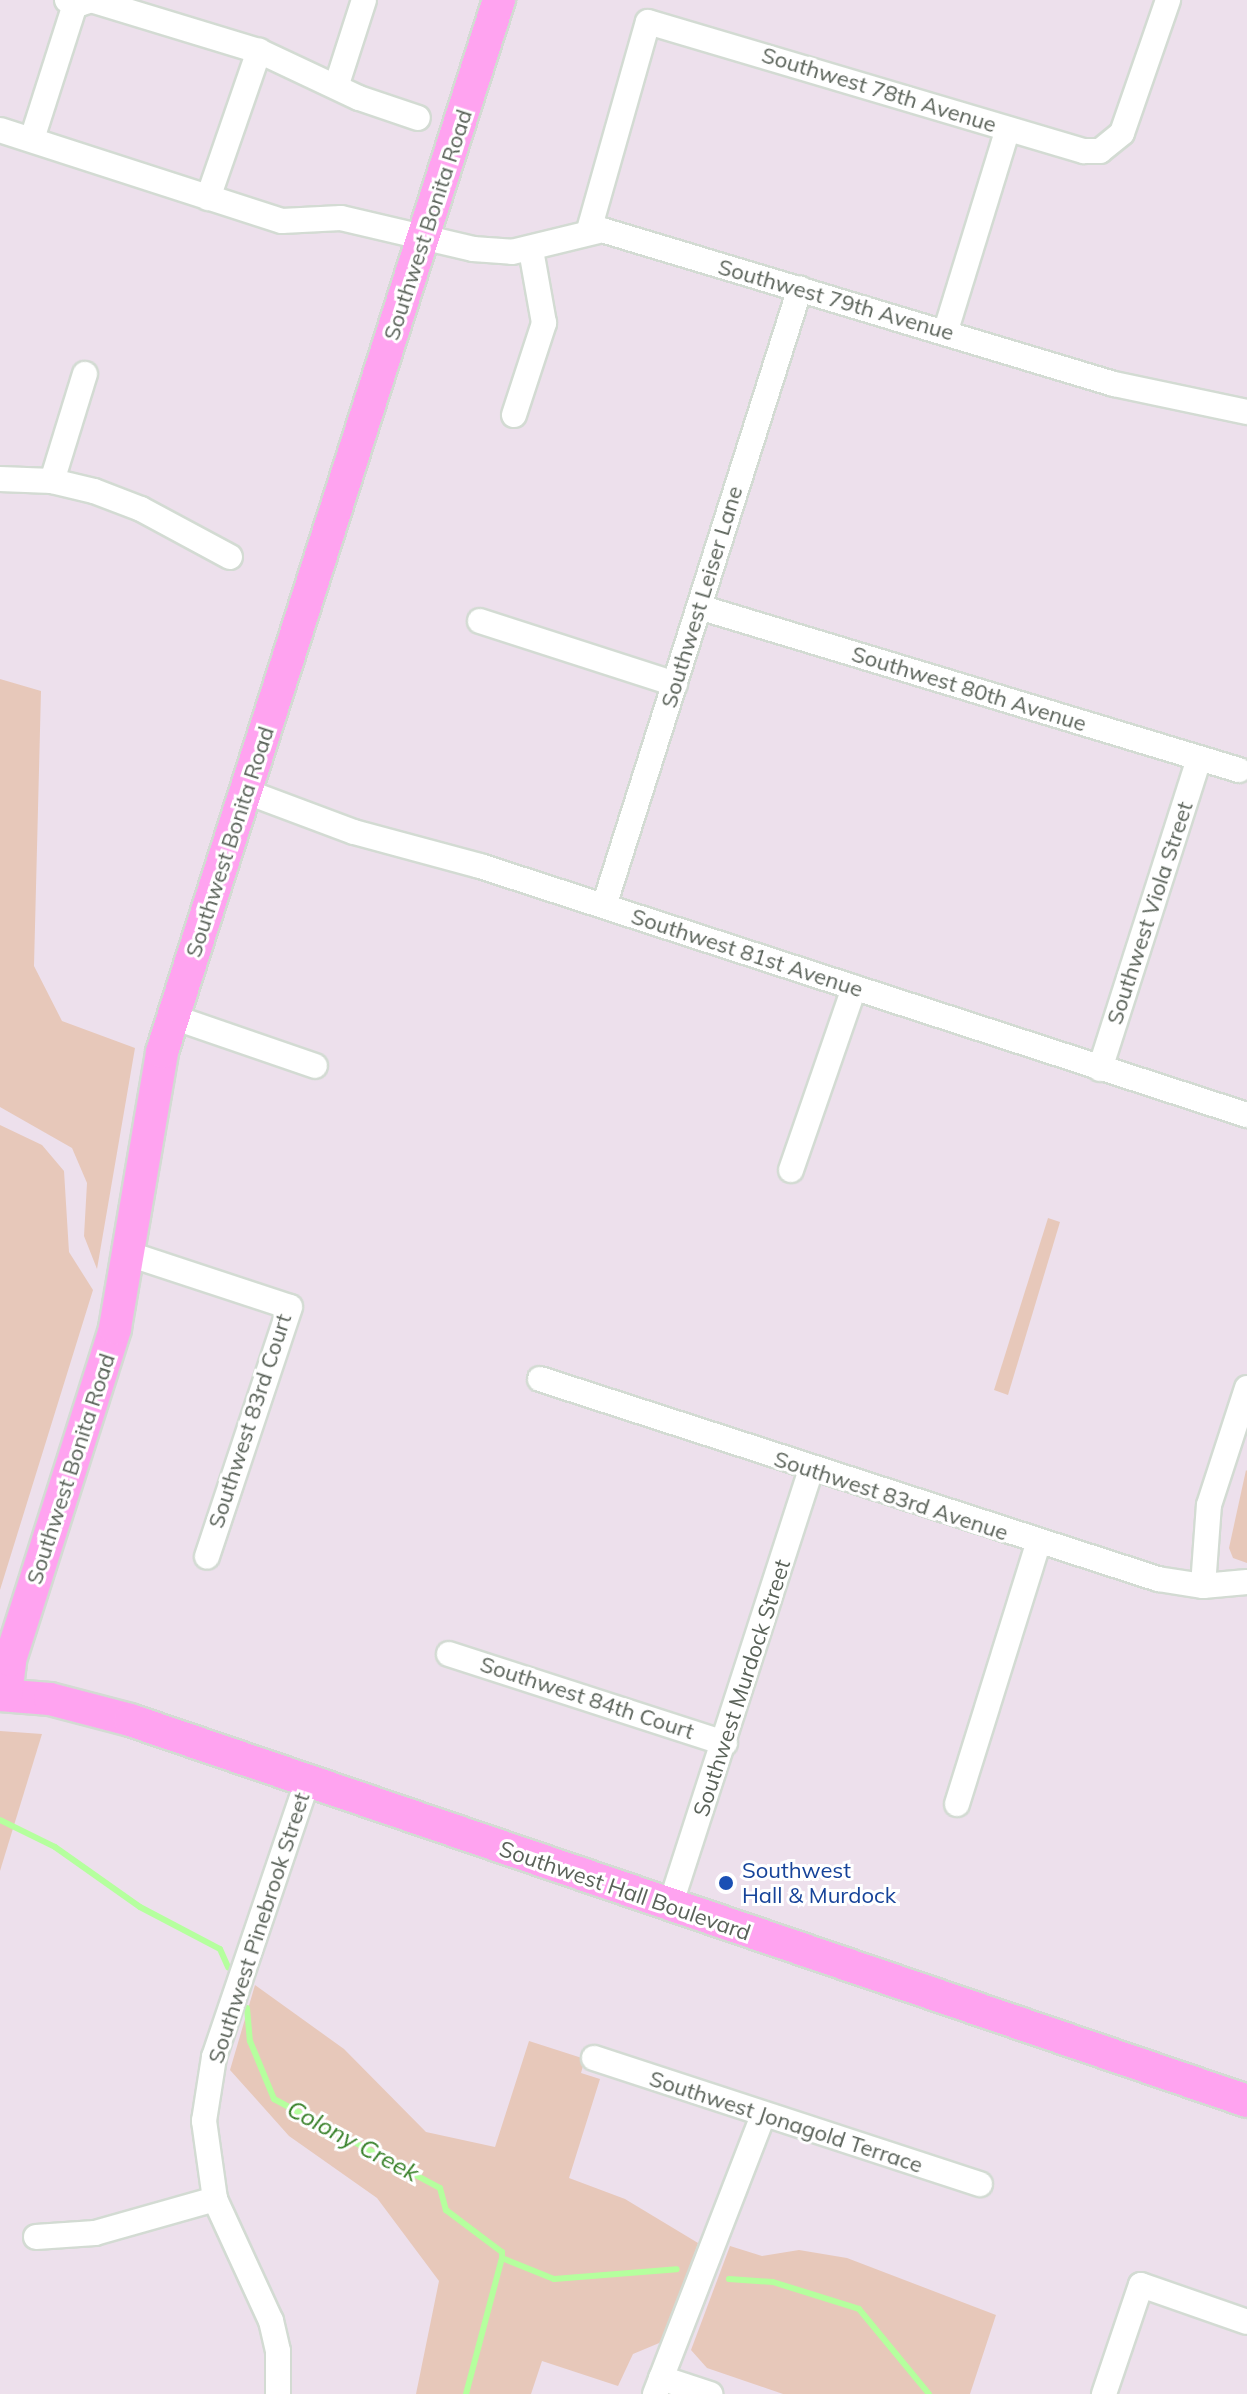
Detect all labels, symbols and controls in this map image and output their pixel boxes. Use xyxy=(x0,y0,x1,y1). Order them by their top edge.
street label: Southwest 78th Avenue xyxy=(758,42,1000,138)
street label: Southwest Bonita Road xyxy=(378,106,478,344)
street label: Southwest 79th Avenue xyxy=(715,254,957,346)
street label: Southwest Leiser Lane xyxy=(656,483,748,711)
street label: Southwest 80th Avenue xyxy=(848,641,1090,737)
street label: Southwest Bonita Road xyxy=(180,723,280,961)
street label: Southwest Viola Street xyxy=(1101,798,1199,1028)
street label: Southwest 81st Avenue xyxy=(628,903,866,1003)
street label: Southwest 83rd Court xyxy=(203,1311,297,1531)
street label: Southwest Bonita Road xyxy=(21,1350,121,1588)
street label: Southwest 83rd Avenue xyxy=(771,1446,1011,1546)
street label: Southwest Murdock Street xyxy=(688,1556,796,1820)
street label: Southwest 84th Court xyxy=(477,1651,697,1745)
street label: Southwest Pinebrook Street xyxy=(203,1789,315,2067)
street label: Southwest Hall Boulevard xyxy=(496,1836,754,1946)
place label: Southwest Hall & Murdock xyxy=(742,1857,896,1908)
marker: Southwest Hall & Murdock xyxy=(717,1874,735,1892)
street label: Southwest Jonagold Terrace xyxy=(646,2065,926,2179)
water label: Colony Creek xyxy=(282,2094,424,2188)

